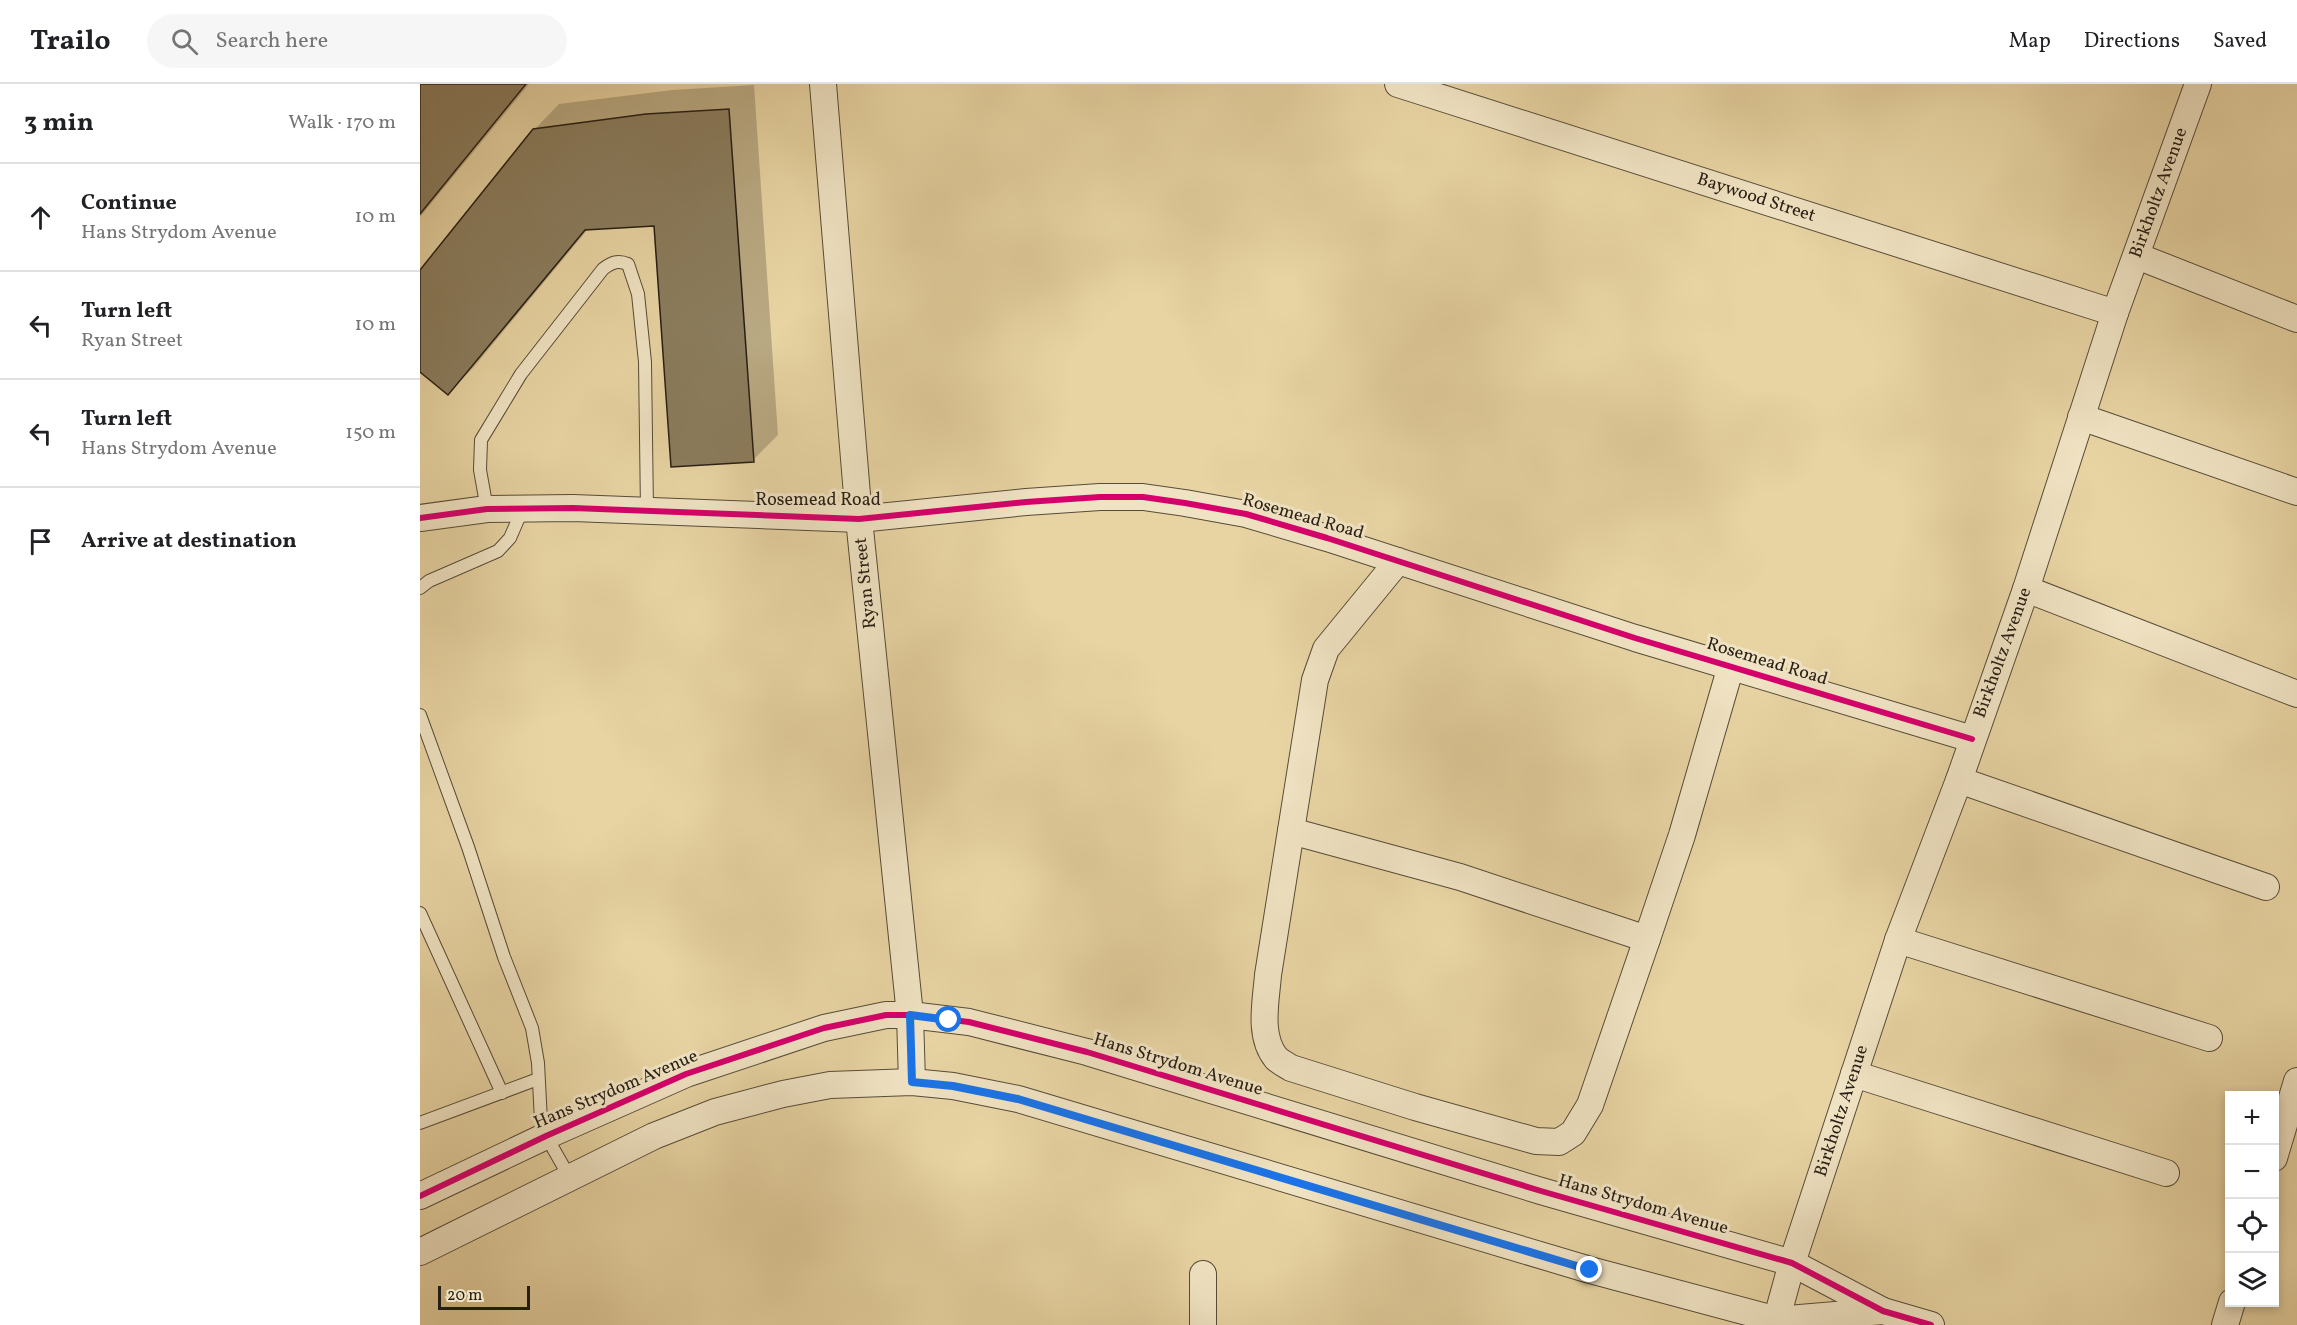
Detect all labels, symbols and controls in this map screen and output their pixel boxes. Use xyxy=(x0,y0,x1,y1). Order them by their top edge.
search box xyxy=(147,14,567,68)
text: Trailo xyxy=(30,22,111,61)
icon: search xyxy=(168,25,201,58)
text: Search here xyxy=(216,26,328,57)
text: Map xyxy=(2009,27,2051,56)
text: Directions xyxy=(2084,27,2180,56)
text: Saved xyxy=(2213,27,2267,56)
text: 3 min xyxy=(24,105,94,141)
text: Walk · 170 m xyxy=(288,109,396,137)
street label: Birkholtz Avenue xyxy=(2124,124,2194,262)
street label: Baywood Street xyxy=(1694,167,1818,229)
text: Continue xyxy=(81,188,177,219)
icon: ahead xyxy=(24,201,57,234)
text: 10 m xyxy=(355,203,396,231)
text: Hans Strydom Avenue xyxy=(81,219,277,247)
text: Turn left xyxy=(81,296,172,327)
icon: left xyxy=(24,309,57,342)
text: 10 m xyxy=(355,311,396,339)
text: Ryan Street xyxy=(81,327,183,355)
text: Turn left xyxy=(81,404,172,435)
icon: left xyxy=(24,417,57,450)
text: 150 m xyxy=(345,419,396,447)
text: Hans Strydom Avenue xyxy=(81,435,277,463)
street label: Rosemead Road xyxy=(755,488,881,513)
street label: Rosemead Road xyxy=(1239,488,1367,546)
icon: arrive xyxy=(24,525,57,558)
text: Arrive at destination xyxy=(81,526,297,557)
street label: Ryan Street xyxy=(849,536,883,630)
street label: Birkholtz Avenue xyxy=(1968,584,2038,722)
street label: Rosemead Road xyxy=(1703,632,1831,692)
route start xyxy=(935,1006,961,1032)
street label: Hans Strydom Avenue xyxy=(1090,1027,1266,1103)
street label: Birkholtz Avenue xyxy=(1809,1042,1875,1180)
street label: Hans Strydom Avenue xyxy=(530,1044,702,1136)
map controls xyxy=(2225,1091,2279,1307)
button: + xyxy=(2225,1091,2279,1145)
button: − xyxy=(2225,1145,2279,1199)
street label: Hans Strydom Avenue xyxy=(1555,1169,1731,1241)
button: locate xyxy=(2225,1199,2279,1253)
button: layers xyxy=(2225,1253,2279,1307)
route end xyxy=(1576,1256,1602,1282)
scale bar xyxy=(438,1283,530,1310)
text: 20 m xyxy=(447,1285,482,1307)

